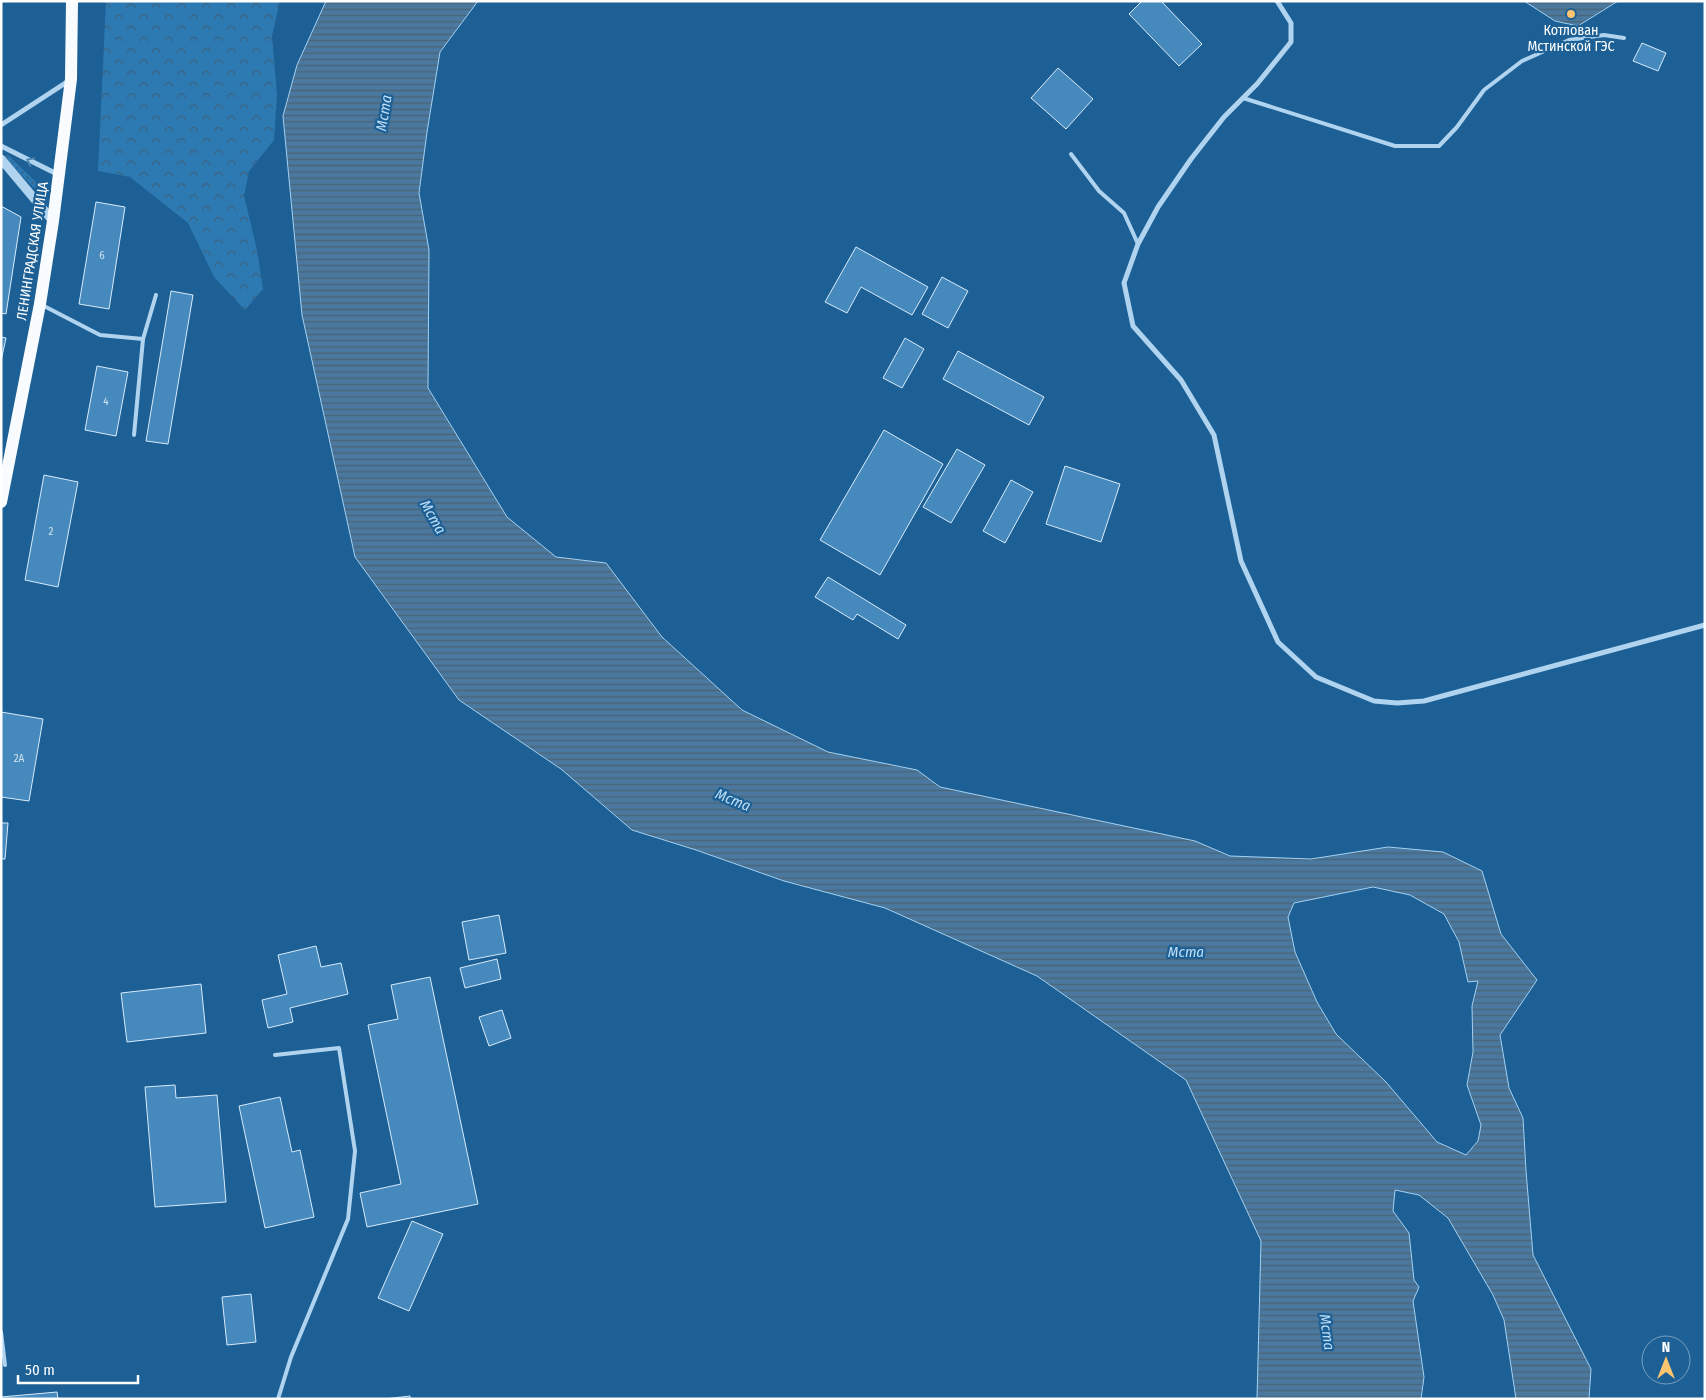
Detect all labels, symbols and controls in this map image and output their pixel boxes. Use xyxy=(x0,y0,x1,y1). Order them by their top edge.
marker: Котлован Мстинской ГЭС xyxy=(1565,8,1577,20)
place label: Котлован Мстинской ГЭС xyxy=(1527,22,1615,55)
water label: Мста xyxy=(372,93,396,132)
one-way arrow xyxy=(26,157,35,167)
street label: ЛЕНИНГРАДСКАЯ УЛИЦА xyxy=(13,180,52,322)
house number: 6 xyxy=(99,249,105,262)
house number: 4 xyxy=(103,395,109,408)
water label: Мста xyxy=(416,497,450,537)
house number: 2 xyxy=(49,525,54,538)
house number: 2А xyxy=(14,752,25,765)
water label: Мста xyxy=(713,785,753,815)
water label: Мста xyxy=(1168,943,1204,961)
water label: Мста xyxy=(1316,1313,1338,1351)
north arrow xyxy=(1641,1335,1691,1385)
text: N xyxy=(1662,1339,1670,1356)
scale bar xyxy=(18,1352,138,1384)
text: 50 m xyxy=(25,1361,55,1379)

